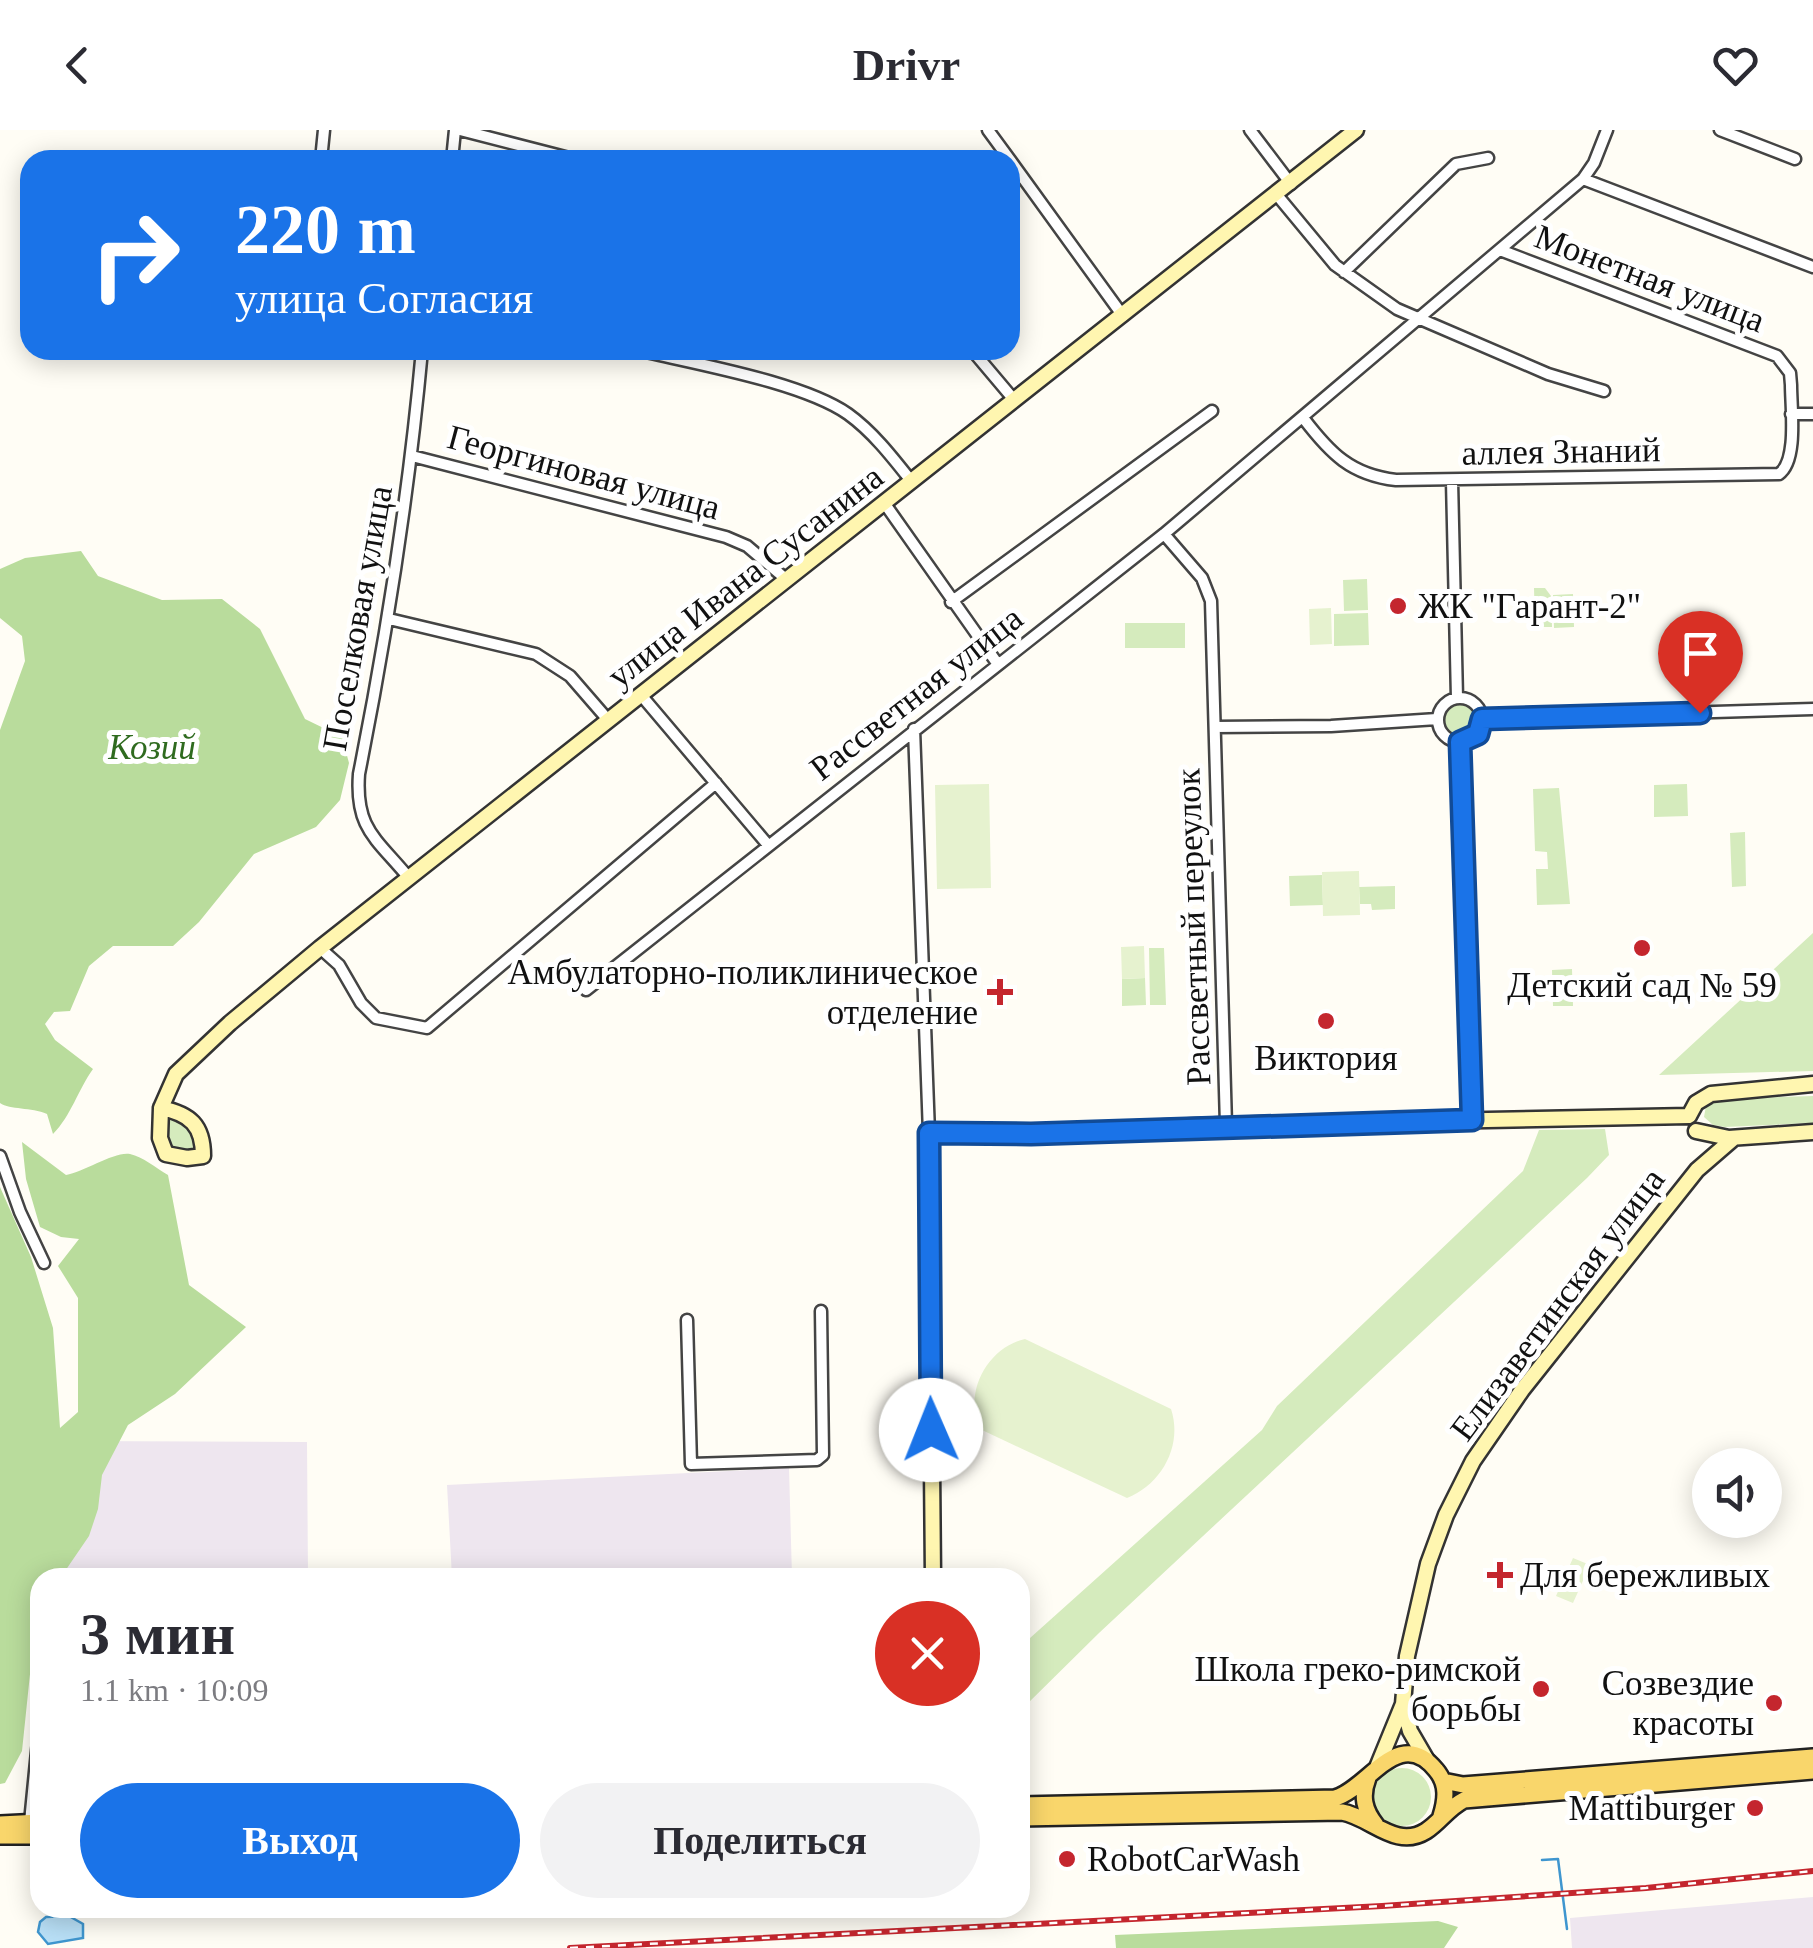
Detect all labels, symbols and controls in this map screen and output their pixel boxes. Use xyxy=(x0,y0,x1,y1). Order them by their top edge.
icon: back xyxy=(50,38,105,93)
icon: heart xyxy=(1708,38,1763,93)
text: Drivr xyxy=(853,40,960,90)
icon: right xyxy=(70,190,200,320)
text: 220 m xyxy=(235,191,416,268)
street label: Монетная улица xyxy=(1529,217,1771,340)
text: улица Согласия xyxy=(235,273,533,323)
street label: Георгиновая улица xyxy=(443,417,725,528)
street label: аллея Знаний xyxy=(1461,430,1661,473)
street label: улица Ивана Сусанина xyxy=(600,457,891,696)
street label: Поселковая улица xyxy=(315,482,400,754)
place label: ЖК "Гарант-2" xyxy=(1418,587,1641,626)
marker: ЖК "Гарант-2" xyxy=(1387,595,1409,617)
street label: Рассветная улица xyxy=(802,598,1031,788)
pin xyxy=(1658,611,1743,714)
icon: arrive xyxy=(1673,626,1728,681)
park label: Козий xyxy=(107,728,196,767)
street label: Рассветный переулок xyxy=(1168,767,1219,1086)
marker: Детский сад № 59 xyxy=(1631,937,1653,959)
place label: Амбулаторно-поликлиническое отделение xyxy=(507,953,978,1032)
place label: Детский сад № 59 xyxy=(1507,966,1777,1005)
marker: Амбулаторно-поликлиническое отделение xyxy=(987,979,1013,1005)
marker: Виктория xyxy=(1315,1010,1337,1032)
place label: Виктория xyxy=(1254,1039,1398,1078)
street label: Елизаветинская улица xyxy=(1442,1160,1673,1448)
position arrow xyxy=(879,1378,983,1482)
map controls xyxy=(1692,1448,1782,1538)
button: sound xyxy=(1692,1448,1782,1538)
place label: Для бережливых xyxy=(1520,1556,1771,1595)
marker: Для бережливых xyxy=(1489,1564,1511,1586)
text: 3 мин xyxy=(80,1601,235,1667)
button: close xyxy=(875,1601,980,1706)
place label: Школа греко-римской борьбы xyxy=(1195,1650,1521,1729)
place label: Созвездие красоты xyxy=(1602,1664,1754,1743)
text: 1.1 km · 10:09 xyxy=(80,1672,268,1708)
marker: Школа греко-римской борьбы xyxy=(1530,1678,1552,1700)
marker: Созвездие красоты xyxy=(1763,1692,1785,1714)
button: Выход xyxy=(80,1783,520,1898)
button: Поделиться xyxy=(540,1783,980,1898)
place label: Mattiburger xyxy=(1568,1789,1735,1828)
marker: Mattiburger xyxy=(1744,1797,1766,1819)
place label: RobotCarWash xyxy=(1087,1840,1300,1879)
marker: RobotCarWash xyxy=(1056,1848,1078,1870)

